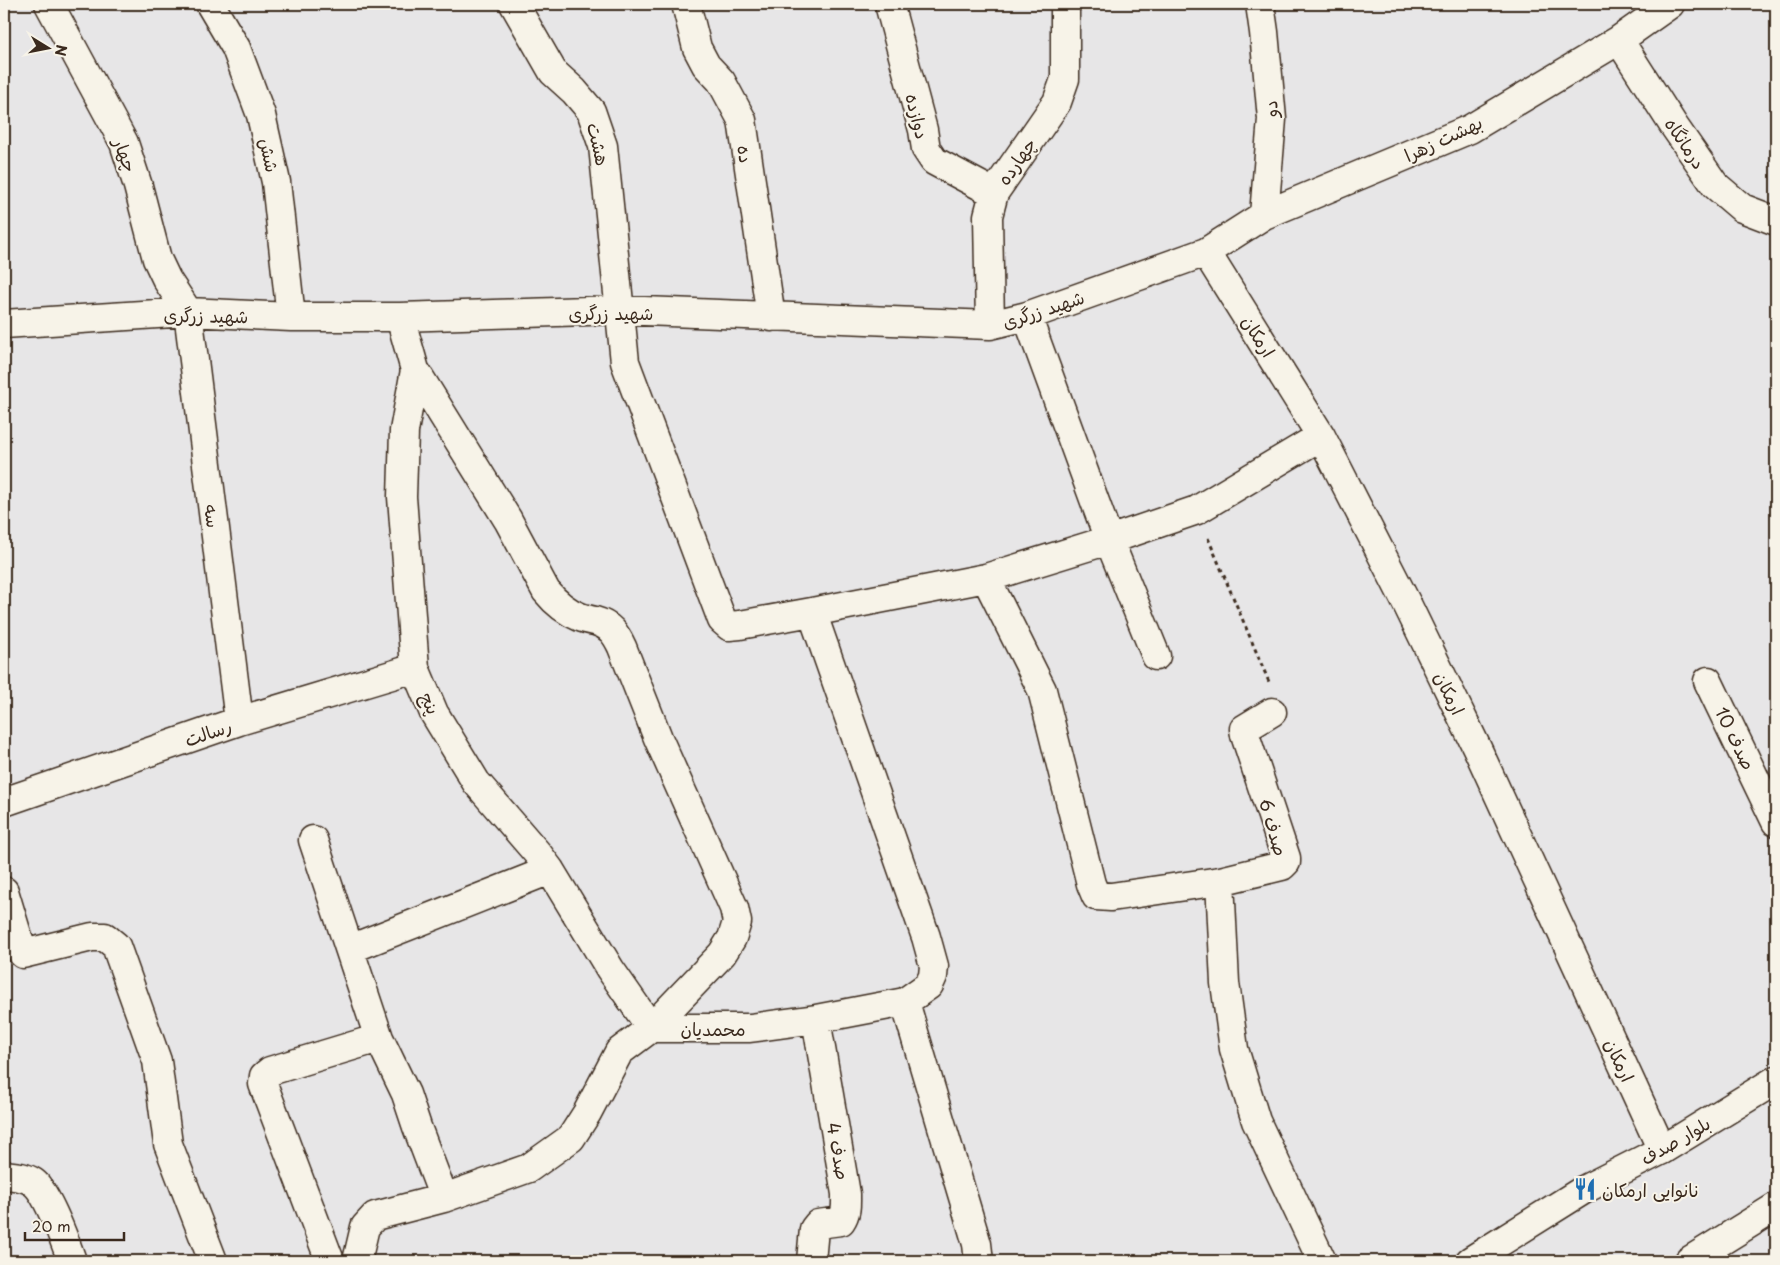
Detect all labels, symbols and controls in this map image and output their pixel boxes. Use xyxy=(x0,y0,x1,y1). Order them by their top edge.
north arrow xyxy=(22,22,72,72)
text: N xyxy=(50,43,73,58)
street label: دوازده xyxy=(899,90,937,142)
street label: دو xyxy=(1256,100,1284,120)
street label: بهشت زهرا xyxy=(1399,108,1487,168)
street label: درمانگاه xyxy=(1659,112,1713,174)
street label: هشت xyxy=(581,120,617,168)
street label: چهار xyxy=(107,132,145,176)
street label: چهارده xyxy=(990,132,1042,190)
street label: شش xyxy=(253,135,287,175)
street label: ده xyxy=(731,143,761,165)
street label: شهید زرگری xyxy=(998,283,1088,335)
street label: شهید زرگری xyxy=(569,299,653,326)
street label: شهید زرگری xyxy=(163,301,249,329)
street label: ارمکان xyxy=(1236,310,1282,362)
street label: سه xyxy=(198,503,228,529)
street label: ارمکان xyxy=(1428,667,1472,719)
street label: پنج xyxy=(414,687,448,719)
street label: صدف 10 xyxy=(1709,702,1763,774)
street label: رسالت xyxy=(181,711,235,753)
street label: صدف 6 xyxy=(1253,795,1295,859)
street label: محمدیان xyxy=(680,1015,746,1042)
street label: ارمکان xyxy=(1598,1034,1642,1086)
street label: بلوار صدف xyxy=(1635,1109,1715,1171)
street label: صدف 4 xyxy=(821,1120,857,1182)
restaurant icon: نانوایی ارمکان xyxy=(1572,1176,1598,1202)
place label: نانوایی ارمکان xyxy=(1602,1176,1700,1203)
scale bar xyxy=(25,1210,124,1242)
text: 20 m xyxy=(32,1214,71,1237)

